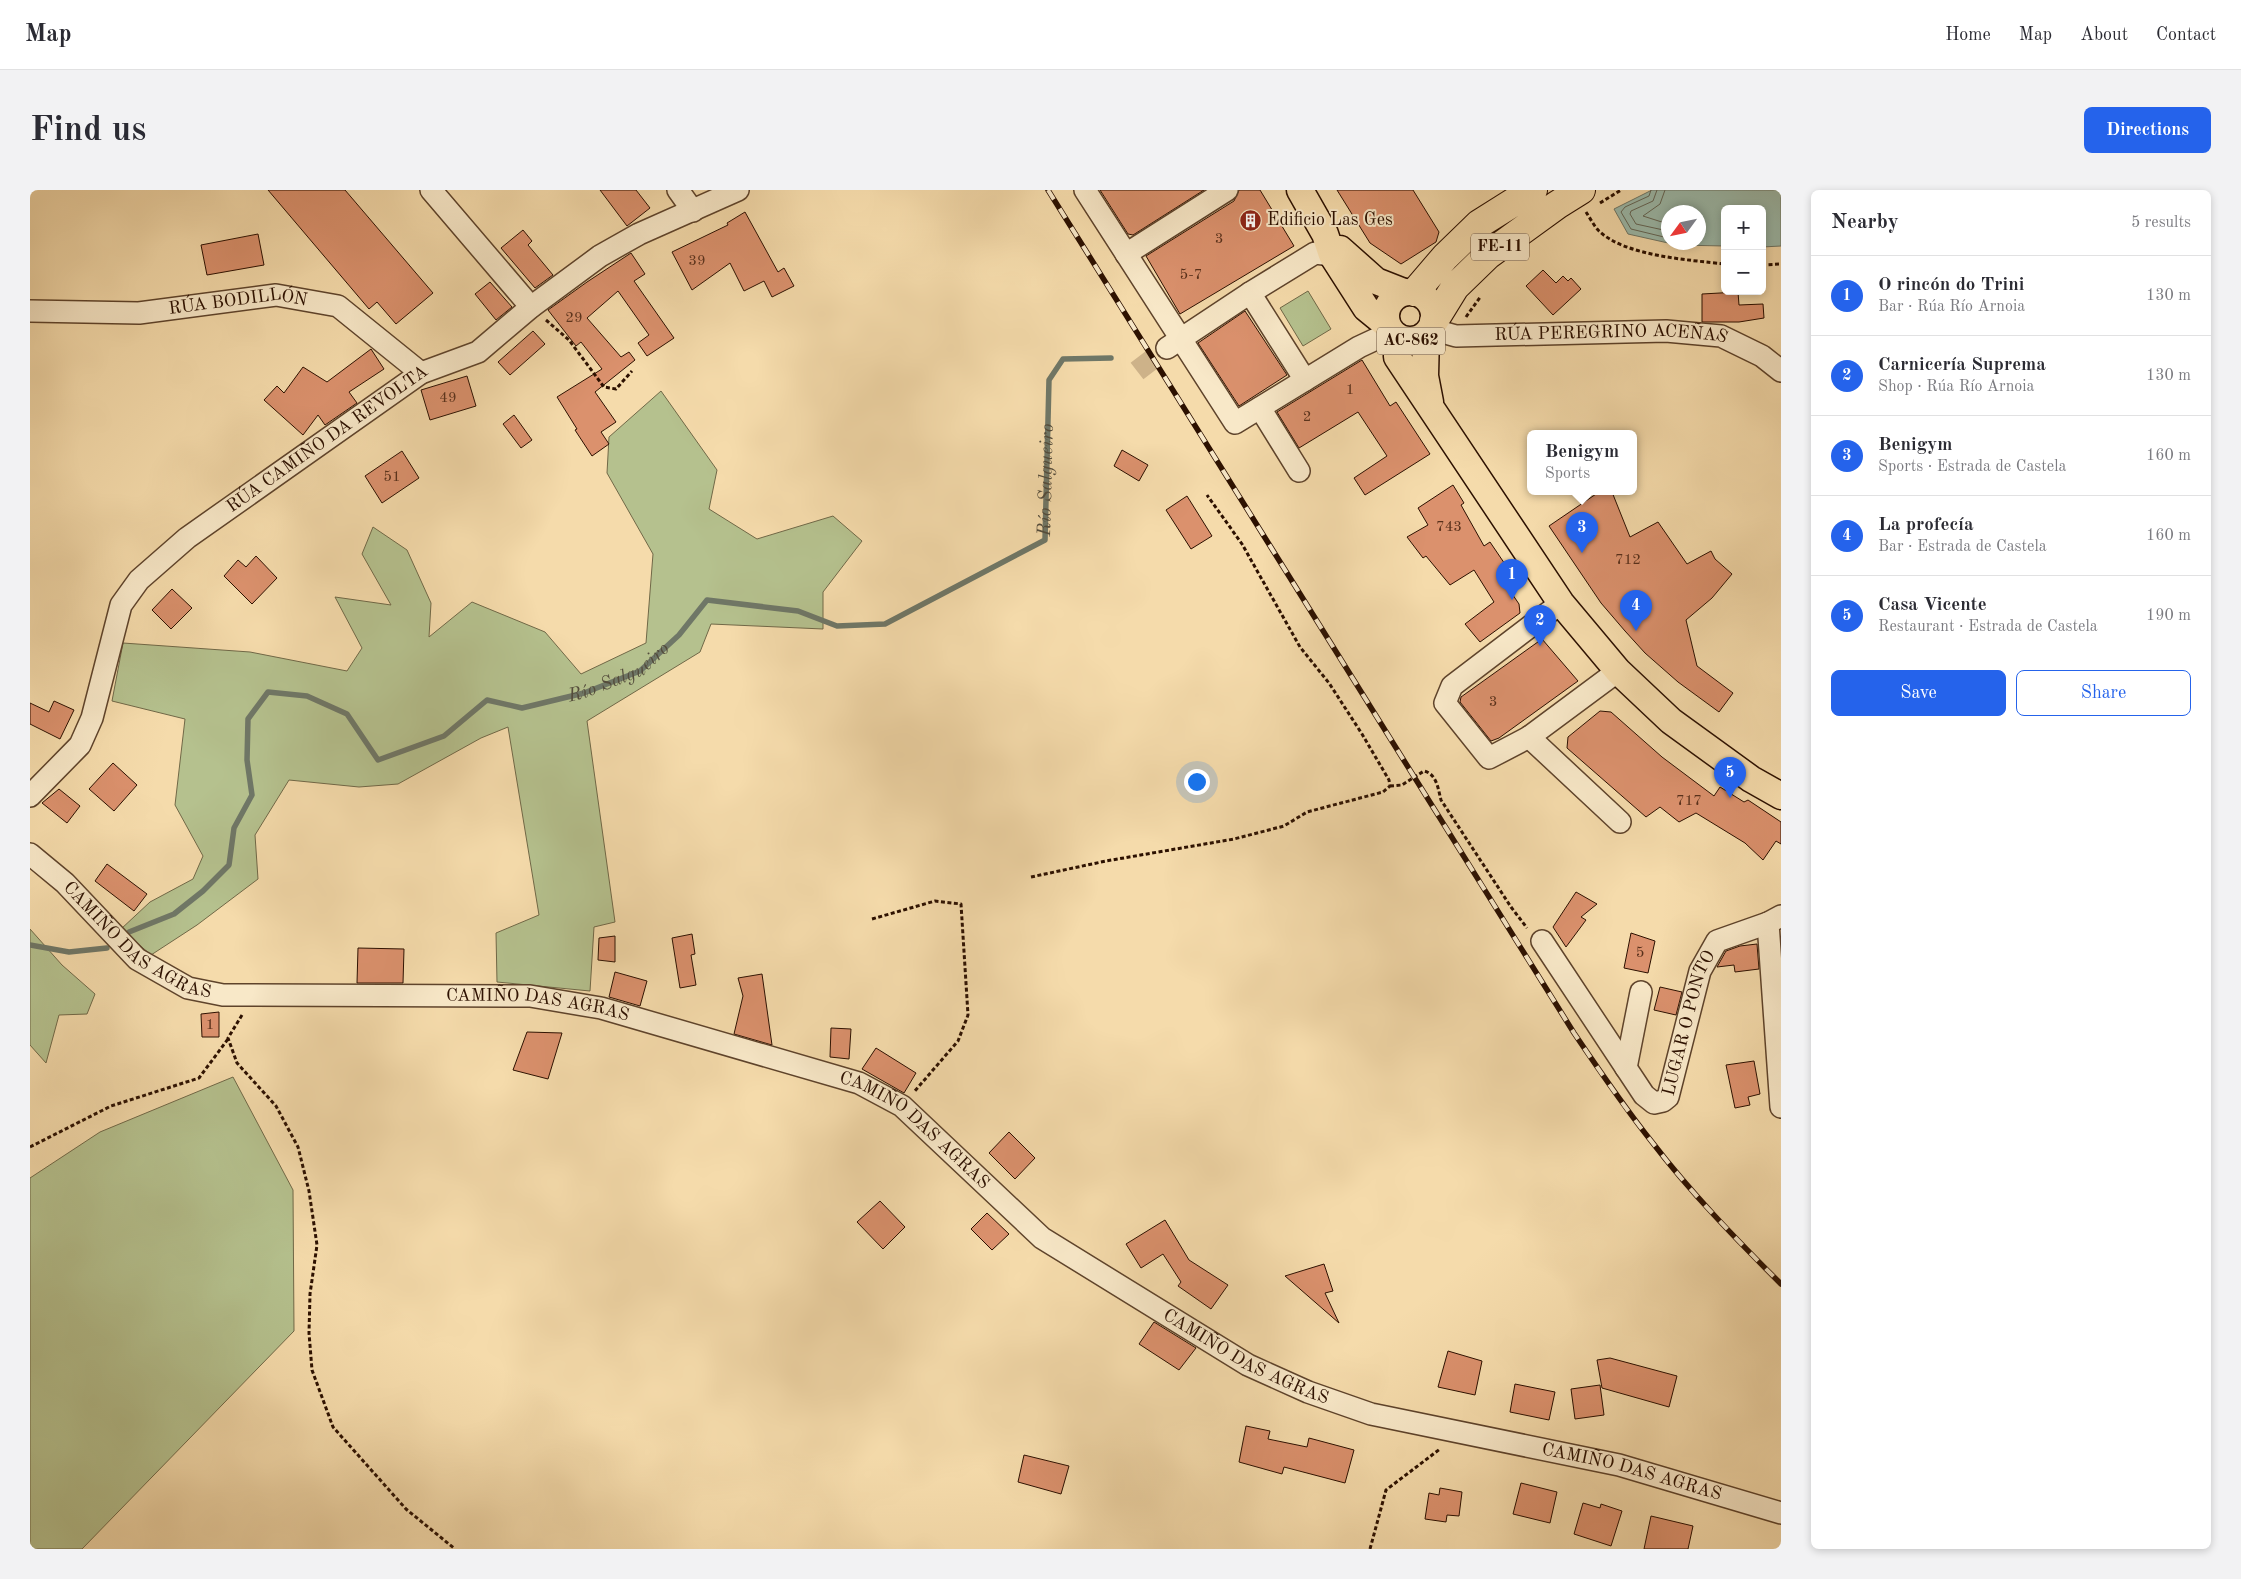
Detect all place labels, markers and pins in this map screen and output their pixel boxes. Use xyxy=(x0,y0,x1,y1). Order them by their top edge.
building icon: Edificio Las Ges xyxy=(1239,208,1263,232)
place label: Edificio Las Ges xyxy=(1267,211,1393,229)
pin: 3 xyxy=(1566,512,1598,553)
pin: 1 xyxy=(1496,559,1528,600)
pin: 4 xyxy=(1620,590,1652,631)
pin: 2 xyxy=(1524,605,1556,646)
pin: 5 xyxy=(1714,757,1746,798)

